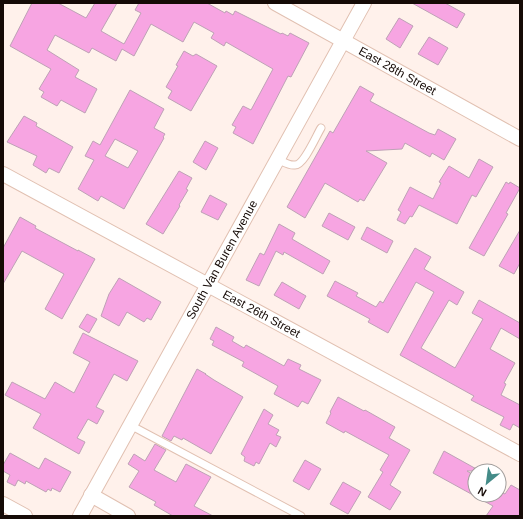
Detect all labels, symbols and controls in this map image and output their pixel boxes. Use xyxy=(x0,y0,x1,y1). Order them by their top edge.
street label: East 28th Street xyxy=(356,44,439,98)
street label: South Van Buren Avenue xyxy=(183,197,261,322)
street label: East 26th Street xyxy=(220,287,303,341)
north arrow xyxy=(467,463,507,503)
text: N xyxy=(476,485,489,499)

